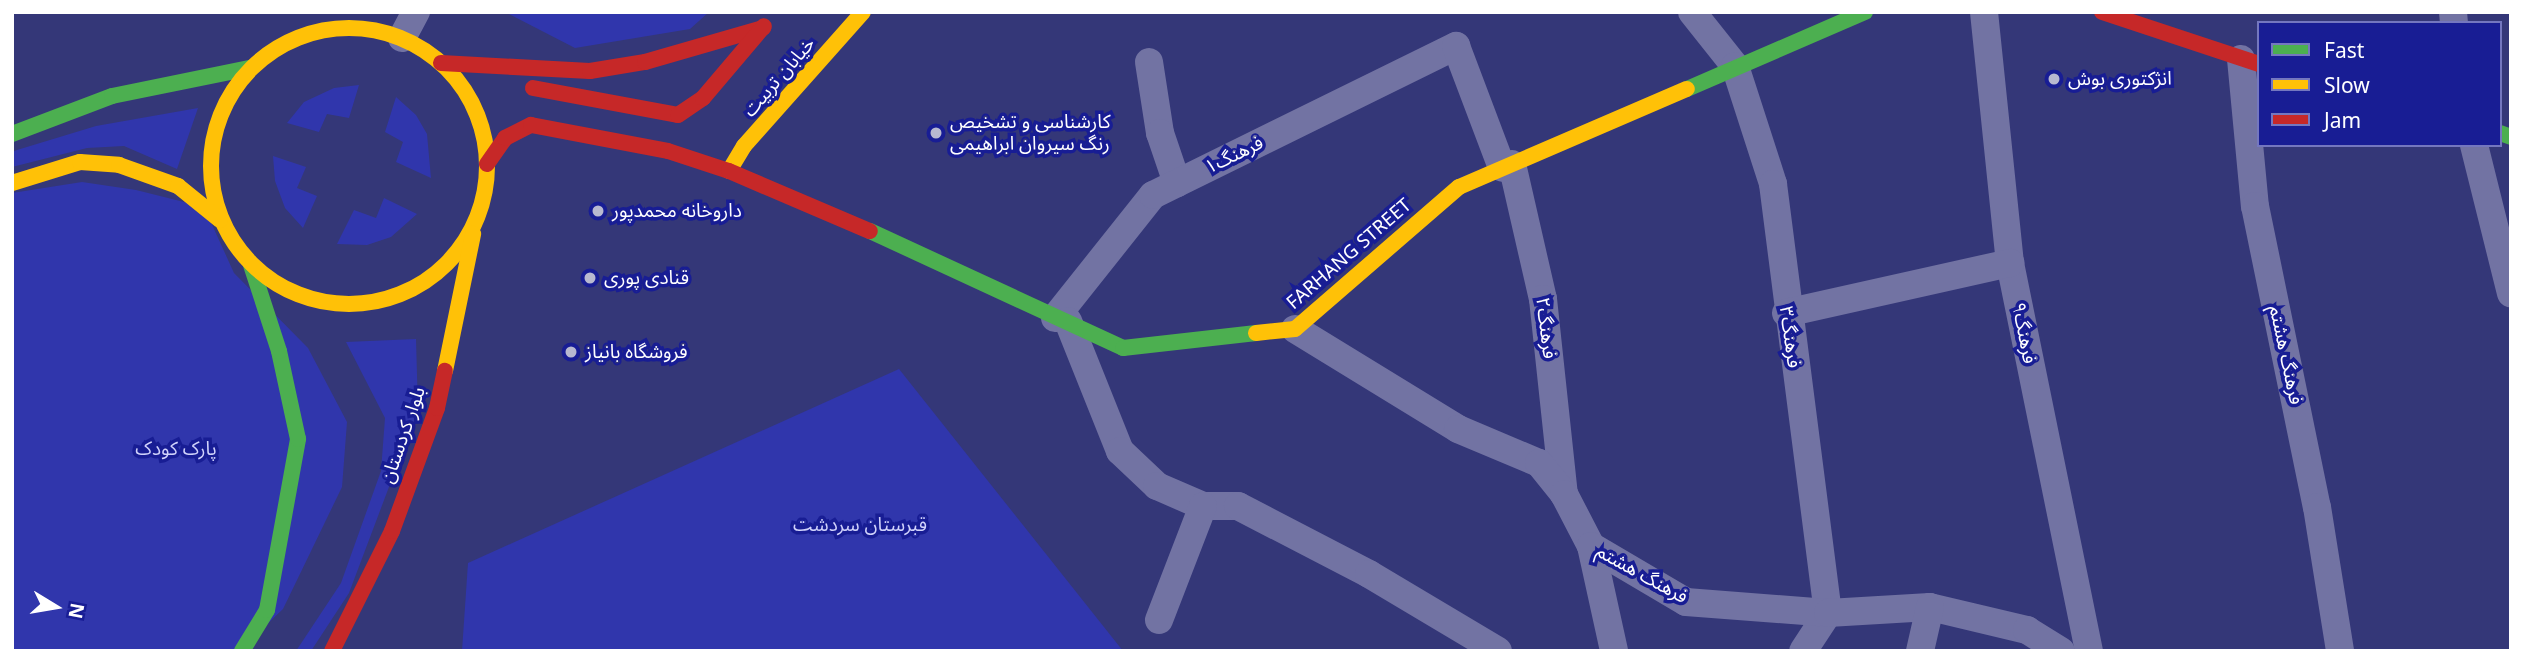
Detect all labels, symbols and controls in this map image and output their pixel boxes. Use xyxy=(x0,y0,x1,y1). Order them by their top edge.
legend xyxy=(2257,21,2502,147)
street label: خیابان تربیت xyxy=(738,33,820,121)
text: Fast xyxy=(2324,36,2364,64)
place label: انژکتوری بوش xyxy=(2068,68,2172,90)
marker: انژکتوری بوش xyxy=(2046,71,2062,87)
text: Slow xyxy=(2324,71,2370,99)
text: Jam xyxy=(2324,106,2361,134)
place label: کارشناسی و تشخیص رنگ سیروان ابراهیمی xyxy=(950,111,1111,155)
marker: کارشناسی و تشخیص رنگ سیروان ابراهیمی xyxy=(928,125,944,141)
street label: فرهنگ۱ xyxy=(1201,131,1267,179)
street label: FARHANG STREET xyxy=(1282,194,1416,314)
place label: داروخانه محمدپور xyxy=(612,200,742,222)
marker: داروخانه محمدپور xyxy=(590,203,606,219)
place label: قنادی پوری xyxy=(604,267,689,289)
marker: قنادی پوری xyxy=(582,270,598,286)
street label: فرهنگ۲ xyxy=(1531,296,1561,360)
street label: فرهنگ۹ xyxy=(2007,300,2041,366)
street label: فرهنگ هشتم xyxy=(2264,303,2308,407)
street label: فرهنگ۳ xyxy=(1774,305,1806,369)
place label: فروشگاه بانیاز xyxy=(585,341,688,363)
marker: فروشگاه بانیاز xyxy=(563,344,579,360)
street label: بلوار کردستان xyxy=(376,384,430,486)
park label: پارک کودک xyxy=(135,438,217,460)
park label: قبرستان سردشت xyxy=(793,514,927,536)
street label: فرهنگ هشتم xyxy=(1592,540,1692,608)
north arrow xyxy=(21,572,91,642)
text: N xyxy=(62,601,91,621)

